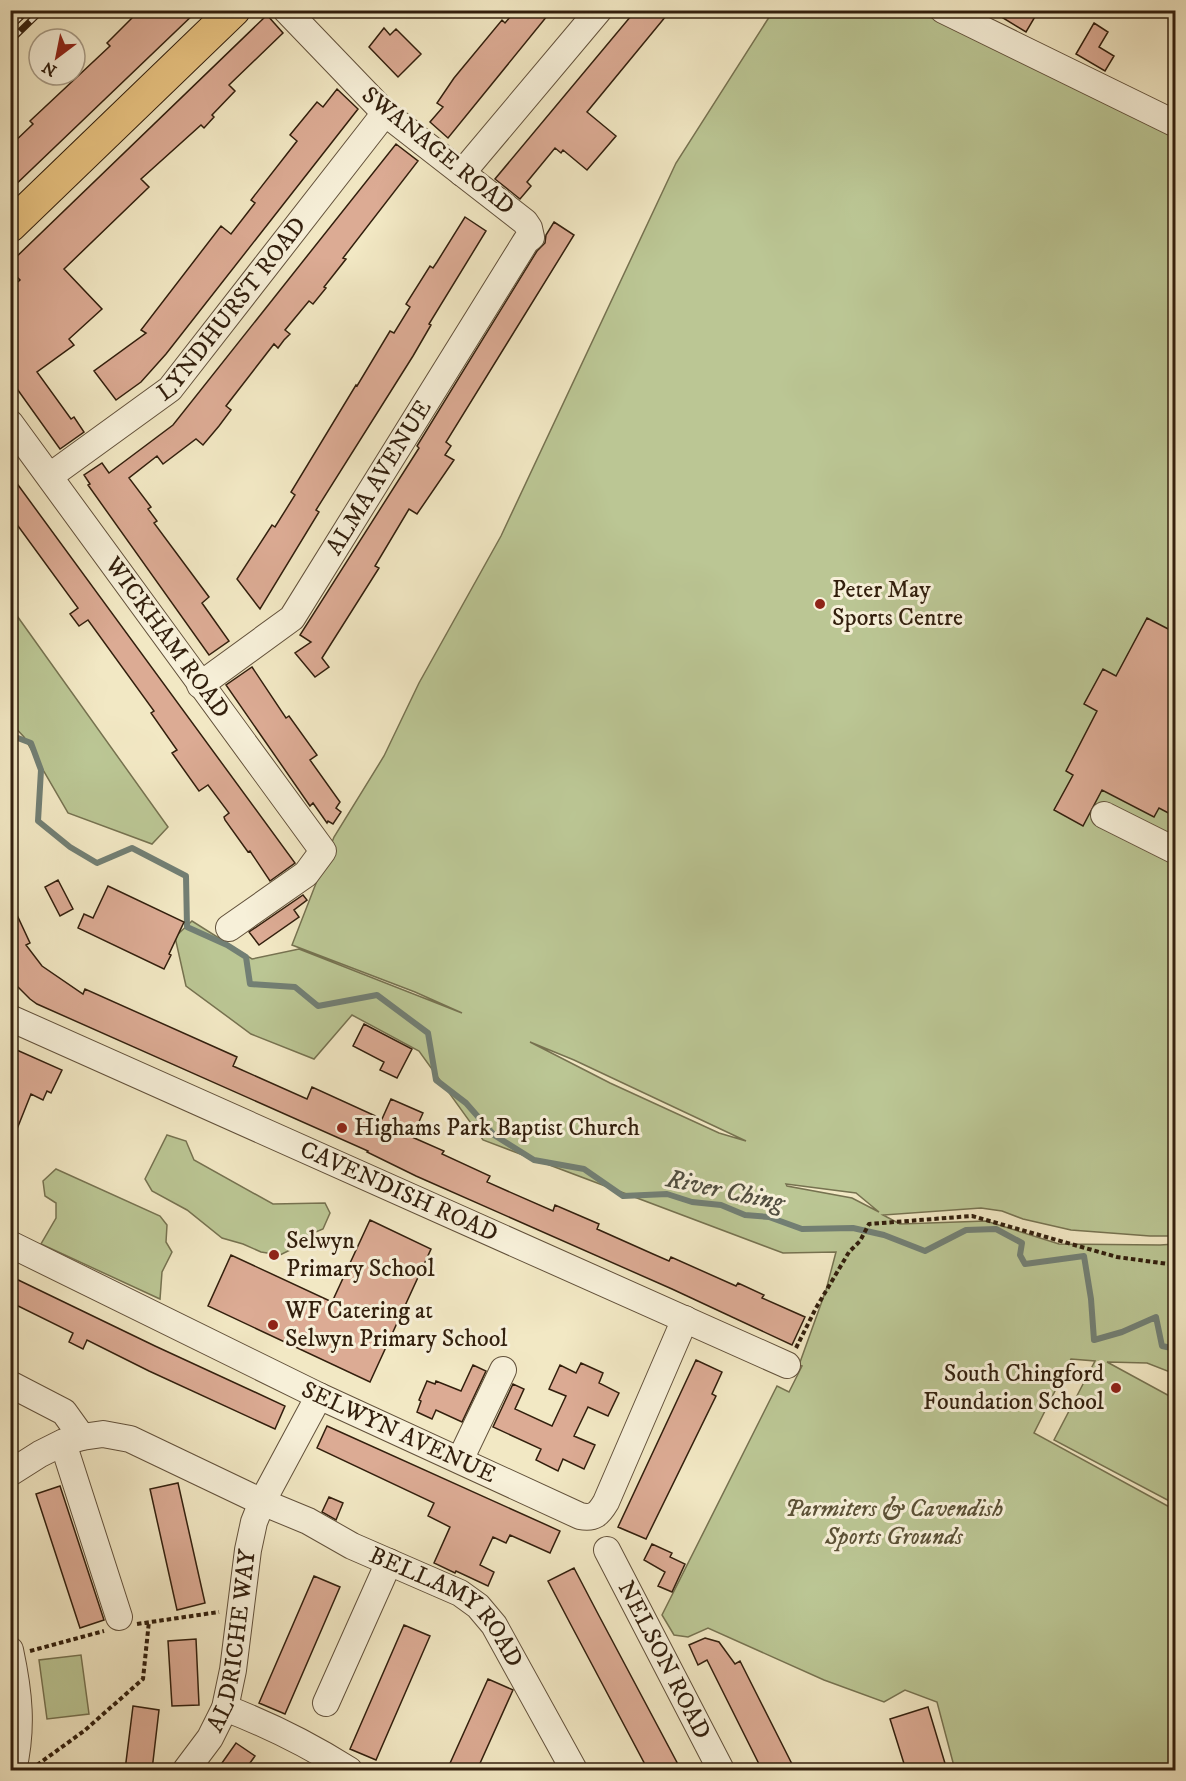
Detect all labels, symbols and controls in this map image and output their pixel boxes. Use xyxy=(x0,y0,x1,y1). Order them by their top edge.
north arrow xyxy=(27,27,87,87)
text: N xyxy=(39,57,60,81)
street label: SWANAGE ROAD xyxy=(356,80,520,222)
street label: LYNDHURST ROAD xyxy=(151,211,313,408)
street label: ALMA AVENUE xyxy=(320,395,439,561)
street label: WICKHAM ROAD xyxy=(97,550,236,724)
place label: Peter May Sports Centre xyxy=(832,575,963,633)
marker: Peter May Sports Centre xyxy=(813,597,827,611)
place label: Highams Park Baptist Church xyxy=(354,1113,640,1143)
marker: Highams Park Baptist Church xyxy=(335,1121,349,1135)
street label: CAVENDISH ROAD xyxy=(295,1134,503,1249)
water label: River Ching xyxy=(662,1162,789,1220)
place label: Selwyn Primary School xyxy=(286,1226,435,1284)
marker: Selwyn Primary School xyxy=(267,1248,281,1262)
place label: WF Catering at Selwyn Primary School xyxy=(284,1296,508,1354)
marker: WF Catering at Selwyn Primary School xyxy=(266,1318,280,1332)
place label: South Chingford Foundation School xyxy=(923,1359,1105,1417)
street label: SELWYN AVENUE xyxy=(297,1375,501,1490)
marker: South Chingford Foundation School xyxy=(1109,1381,1123,1395)
park label: Parmiters & Cavendish Sports Grounds xyxy=(785,1494,1003,1552)
street label: BELLAMY ROAD xyxy=(365,1540,529,1673)
street label: ALDRICHE WAY xyxy=(200,1547,263,1737)
street label: NELSON ROAD xyxy=(611,1576,717,1744)

